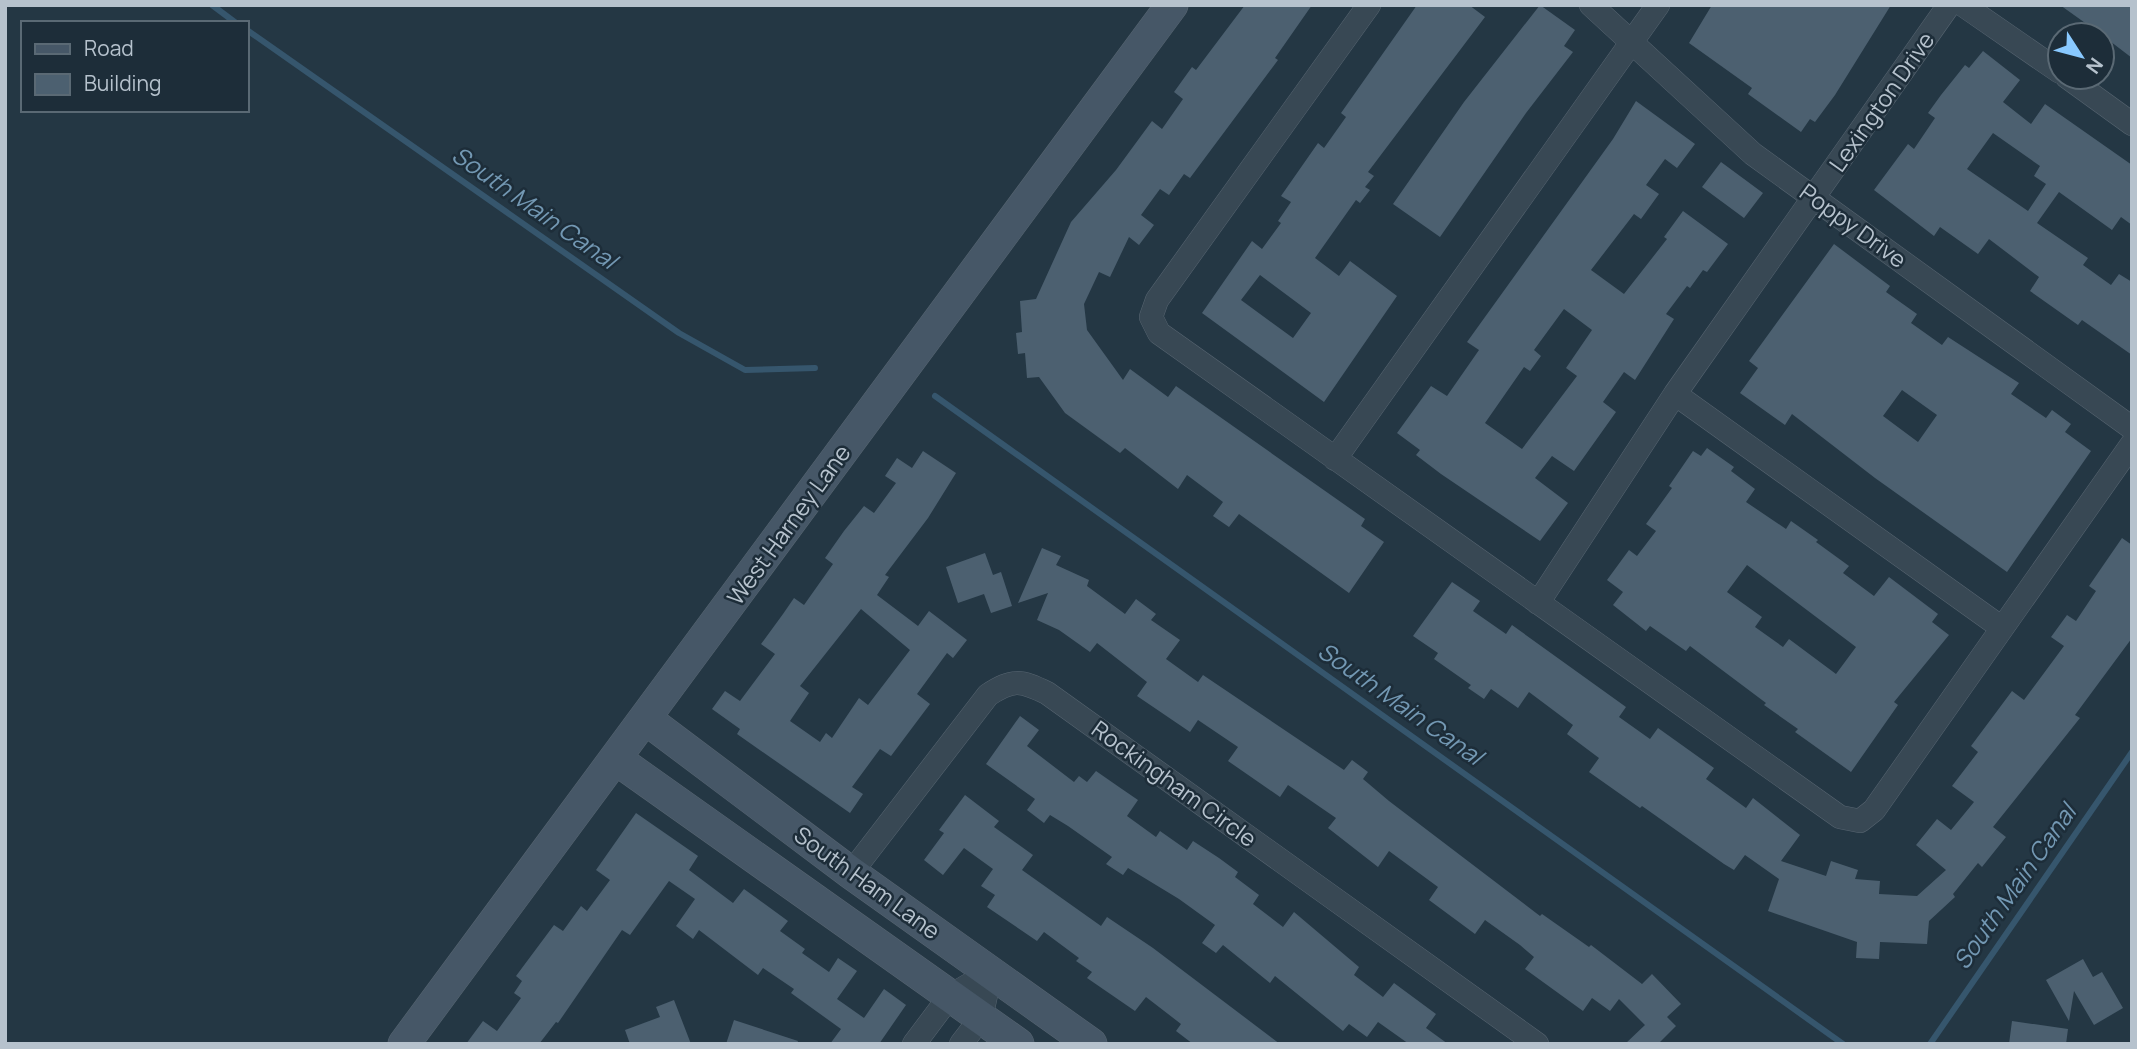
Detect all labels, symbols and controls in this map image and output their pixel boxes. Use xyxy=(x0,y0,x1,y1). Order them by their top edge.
legend xyxy=(21,21,248,112)
north arrow xyxy=(2046,21,2116,91)
street label: Lexington Drive xyxy=(1821,25,1941,178)
text: Road xyxy=(84,34,134,62)
text: N xyxy=(2080,53,2109,79)
text: Building xyxy=(84,69,161,97)
water label: South Main Canal xyxy=(446,138,626,278)
street label: Poppy Drive xyxy=(1794,176,1913,275)
street label: West Harney Lane xyxy=(719,438,857,611)
water label: South Main Canal xyxy=(1312,634,1492,774)
street label: Rockingham Circle xyxy=(1086,712,1263,854)
water label: South Main Canal xyxy=(1945,795,2085,975)
street label: South Ham Lane xyxy=(788,818,947,946)

